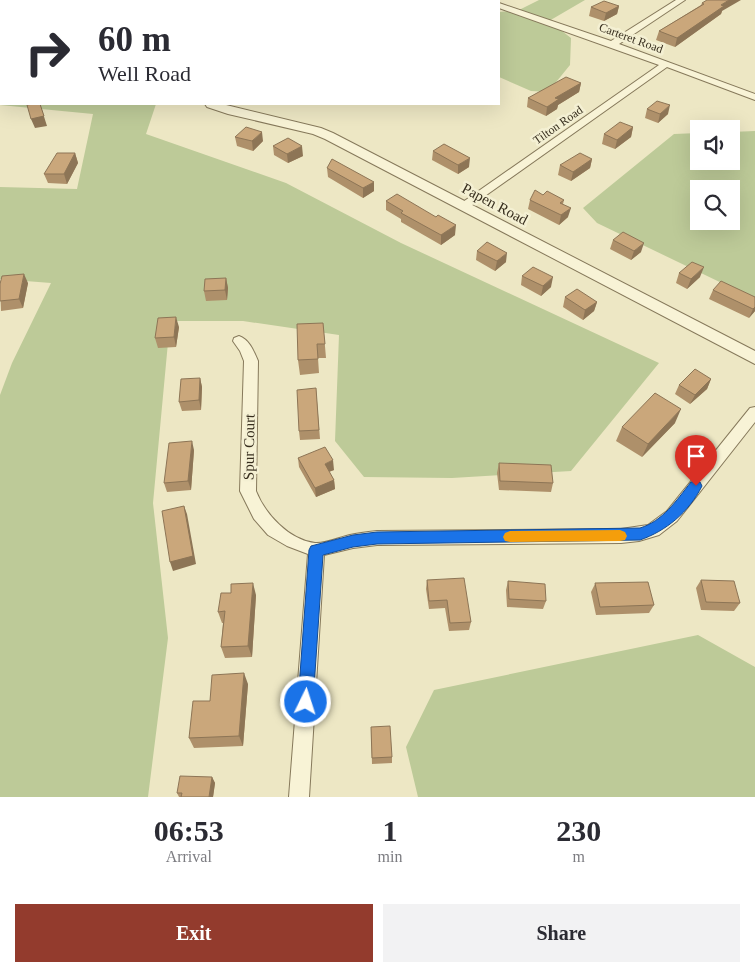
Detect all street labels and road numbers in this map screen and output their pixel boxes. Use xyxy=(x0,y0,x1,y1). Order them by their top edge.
street label: Carteret Road xyxy=(597,20,665,56)
street label: Tilton Road xyxy=(531,103,585,147)
street label: Papen Road xyxy=(459,180,531,228)
street label: Spur Court xyxy=(240,413,258,480)

